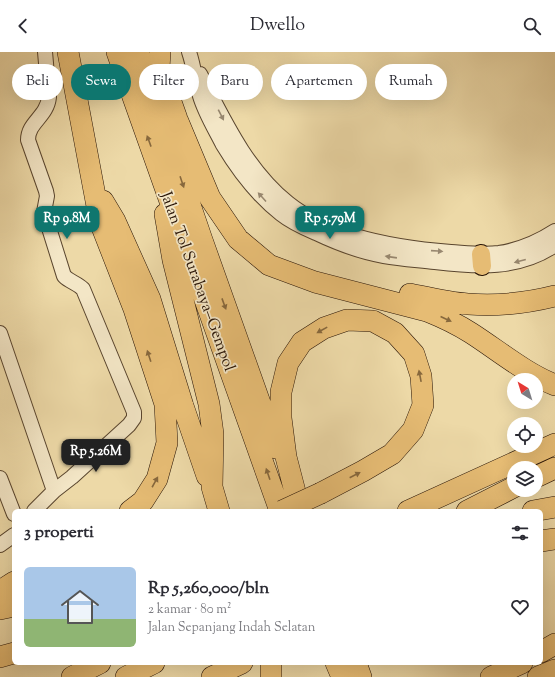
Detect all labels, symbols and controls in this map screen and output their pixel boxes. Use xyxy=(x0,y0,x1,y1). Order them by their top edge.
text: Dwello xyxy=(250,13,305,39)
icon: back xyxy=(12,15,34,37)
icon: search xyxy=(521,15,543,37)
chip: Beli xyxy=(12,64,63,100)
chip: Sewa xyxy=(71,64,131,100)
chip: Filter xyxy=(139,64,199,100)
chip: Baru xyxy=(207,64,263,100)
chip: Apartemen xyxy=(271,64,367,100)
chip: Rumah xyxy=(375,64,447,100)
one-way arrow xyxy=(218,110,224,121)
one-way arrow xyxy=(146,134,152,146)
one-way arrow xyxy=(179,176,185,188)
street label: Jalan Tol Surabaya–Gempol xyxy=(153,188,240,375)
one-way arrow xyxy=(258,191,267,202)
pin: Rp 9.8M xyxy=(30,206,104,240)
pin: Rp 5.79M xyxy=(289,206,371,240)
text: Rp 9.8M xyxy=(43,210,91,228)
text: Rp 5.79M xyxy=(304,210,356,228)
one-way arrow xyxy=(431,247,443,254)
one-way arrow xyxy=(384,254,397,260)
one-way arrow xyxy=(513,258,525,264)
one-way arrow xyxy=(222,299,228,311)
one-way arrow xyxy=(440,316,451,322)
one-way arrow xyxy=(316,326,327,333)
one-way arrow xyxy=(146,350,152,362)
one-way arrow xyxy=(417,370,423,383)
north arrow xyxy=(507,373,543,409)
map controls xyxy=(507,373,543,497)
button: locate xyxy=(507,417,543,453)
pin: Rp 5.26M xyxy=(55,439,137,473)
text: Rp 5.26M xyxy=(70,443,122,461)
button: layers xyxy=(507,461,543,497)
one-way arrow xyxy=(264,468,270,480)
one-way arrow xyxy=(350,472,361,478)
one-way arrow xyxy=(151,476,158,488)
text: 3 properti xyxy=(24,521,94,545)
icon: filters xyxy=(509,522,531,544)
text: Rp 5,260,000/bln xyxy=(148,577,269,601)
icon: home xyxy=(56,583,104,631)
icon: heart xyxy=(509,596,531,618)
text: 2 kamar · 80 m² xyxy=(148,601,231,619)
text: Jalan Sepanjang Indah Selatan xyxy=(148,619,315,637)

